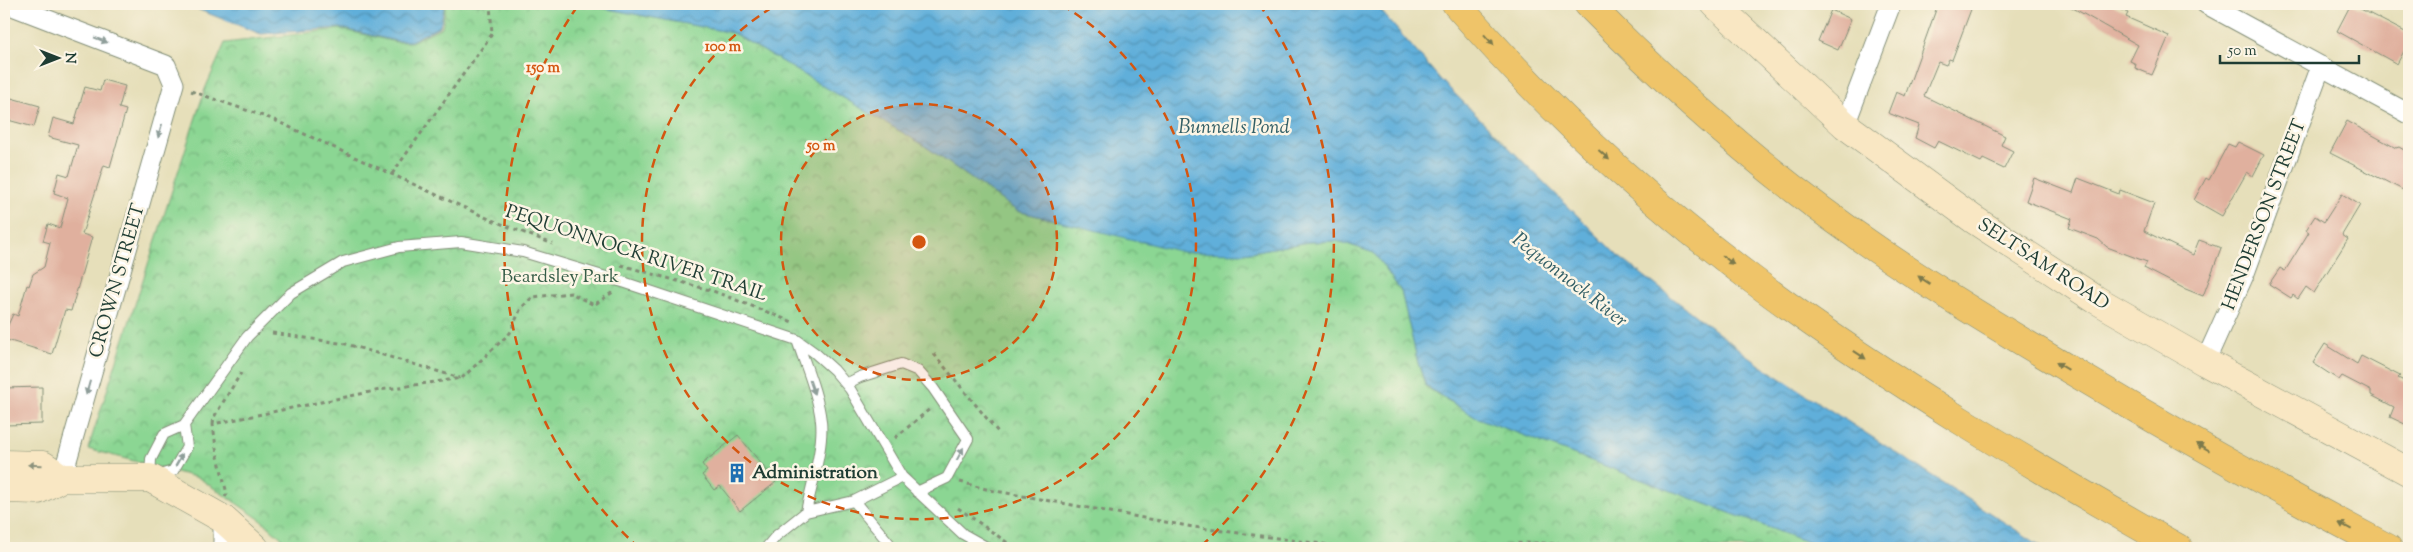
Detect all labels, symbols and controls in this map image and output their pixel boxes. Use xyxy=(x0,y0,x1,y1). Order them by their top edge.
north arrow xyxy=(32,32,82,82)
scale bar xyxy=(2220,32,2359,64)
one-way arrow xyxy=(1483,34,1495,46)
one-way arrow xyxy=(94,37,109,44)
text: 100 m xyxy=(705,37,742,58)
text: 50 m xyxy=(2227,41,2257,62)
text: N xyxy=(59,52,79,64)
text: 150 m xyxy=(526,58,560,79)
water label: Bunnells Pond xyxy=(1178,114,1290,143)
street label: HENDERSON STREET xyxy=(2216,116,2314,314)
one-way arrow xyxy=(156,123,164,138)
text: 50 m xyxy=(806,136,836,157)
one-way arrow xyxy=(1597,149,1609,161)
street label: PEQUONNOCK RIVER TRAIL xyxy=(502,199,771,309)
street label: CROWN STREET xyxy=(83,201,153,361)
street label: SELTSAM ROAD xyxy=(1972,212,2114,318)
water label: Pequonnock River xyxy=(1505,227,1633,335)
centre of rings xyxy=(910,233,928,251)
one-way arrow xyxy=(1721,255,1734,265)
park label: Beardsley Park xyxy=(501,264,620,291)
one-way arrow xyxy=(1917,275,1931,285)
one-way arrow xyxy=(1853,350,1866,360)
one-way arrow xyxy=(2055,361,2069,370)
one-way arrow xyxy=(809,379,817,394)
one-way arrow xyxy=(83,381,91,396)
one-way arrow xyxy=(2196,443,2209,452)
one-way arrow xyxy=(956,447,964,461)
one-way arrow xyxy=(175,453,184,466)
place label: Administration xyxy=(752,460,879,487)
one-way arrow xyxy=(27,461,43,469)
building icon: Administration xyxy=(726,462,748,484)
one-way arrow xyxy=(2338,522,2352,530)

